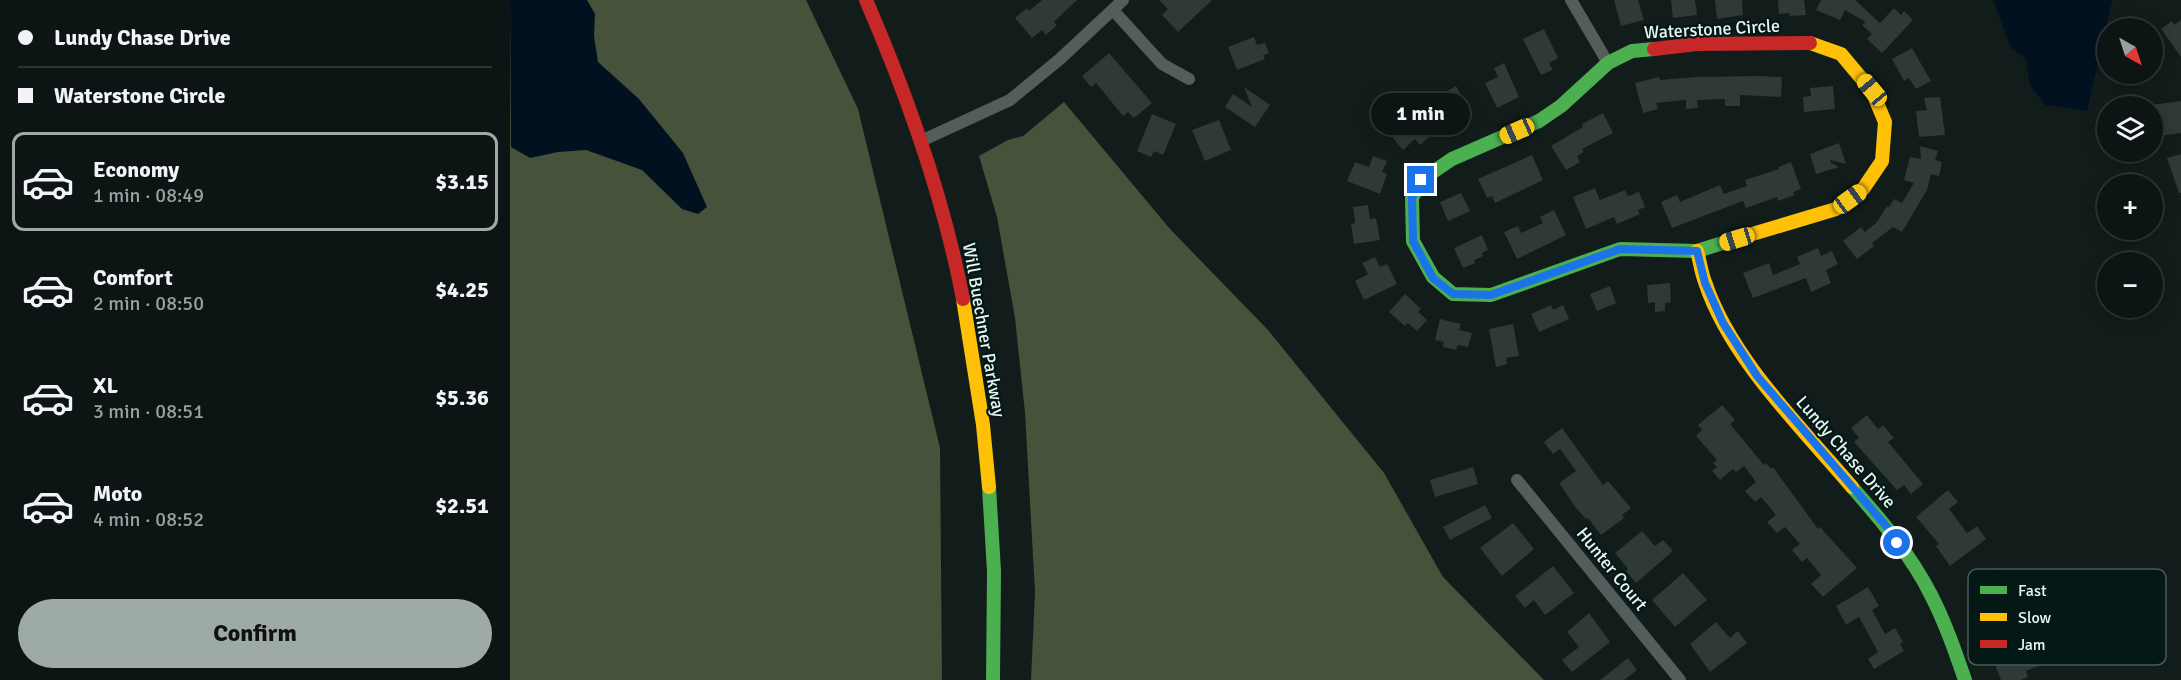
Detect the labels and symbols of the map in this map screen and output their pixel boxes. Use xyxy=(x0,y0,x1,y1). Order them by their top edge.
street label: Waterstone Circle xyxy=(1643,14,1781,44)
north arrow xyxy=(2097,18,2163,84)
car xyxy=(1854,70,1890,110)
callout: 1 min xyxy=(1372,93,1470,135)
car xyxy=(1497,115,1537,147)
route end xyxy=(1407,166,1434,193)
car xyxy=(1830,181,1870,217)
car xyxy=(1717,225,1757,253)
street label: Will Buechner Parkway xyxy=(958,241,1010,419)
street label: Lundy Chase Drive xyxy=(1791,391,1901,513)
street label: Hunter Court xyxy=(1572,523,1652,615)
route start xyxy=(1883,529,1910,556)
legend xyxy=(1968,569,2166,665)
text: Fast xyxy=(2018,581,2047,601)
text: Slow xyxy=(2018,608,2052,628)
text: Jam xyxy=(2018,635,2046,655)

